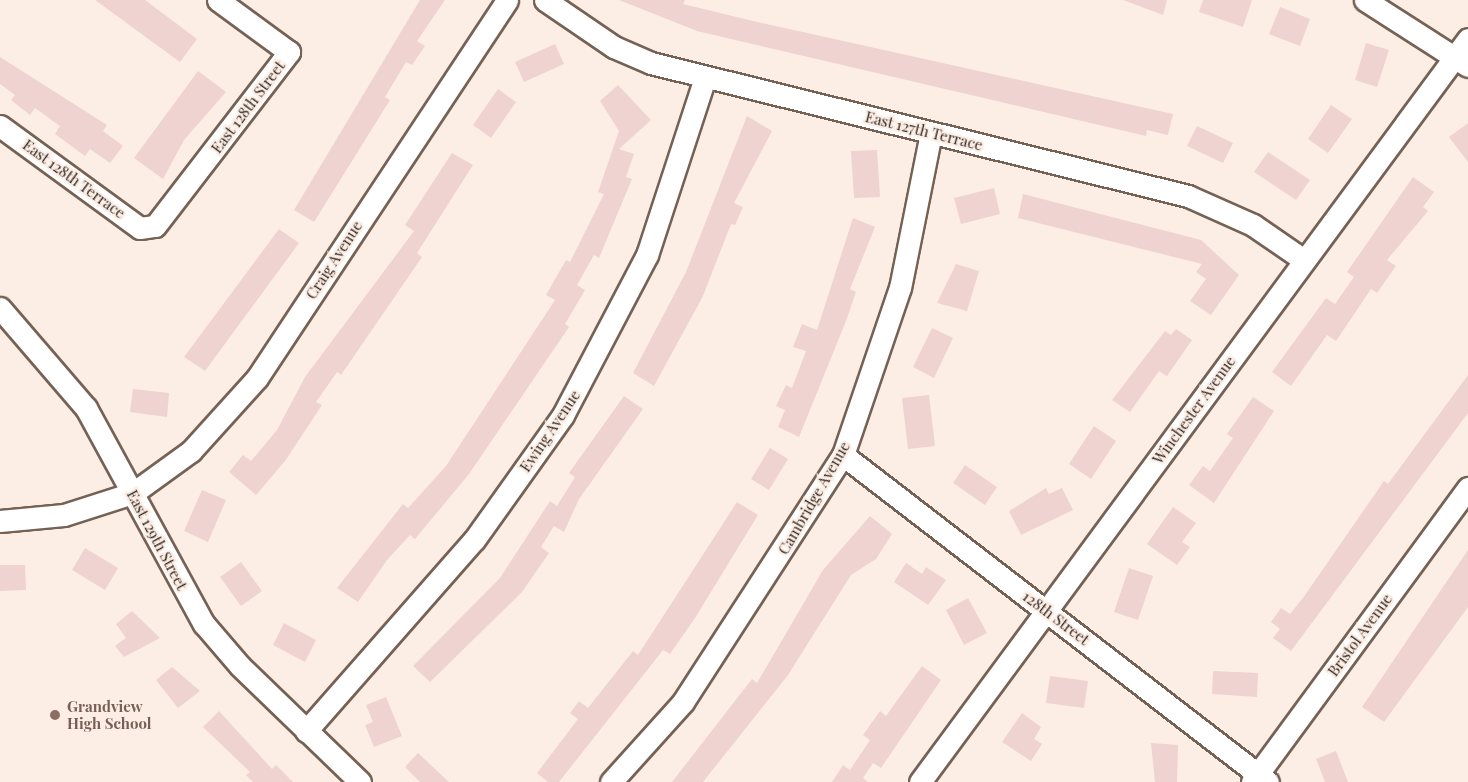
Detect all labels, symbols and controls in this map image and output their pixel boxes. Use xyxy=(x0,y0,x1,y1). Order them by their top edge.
street label: East 128th Street xyxy=(207,57,289,157)
street label: East 127th Terrace xyxy=(863,108,985,154)
street label: East 128th Terrace xyxy=(19,136,129,222)
street label: Craig Avenue xyxy=(302,217,366,303)
street label: Winchester Avenue xyxy=(1149,352,1239,468)
street label: Ewing Avenue xyxy=(516,387,584,475)
street label: Cambridge Avenue xyxy=(774,438,854,558)
street label: East 129th Street xyxy=(123,487,191,593)
street label: 128th Street xyxy=(1019,587,1093,649)
street label: Bristol Avenue xyxy=(1324,590,1396,680)
place label: Grandview High School xyxy=(67,697,151,732)
marker: Grandview High School xyxy=(48,708,62,722)

